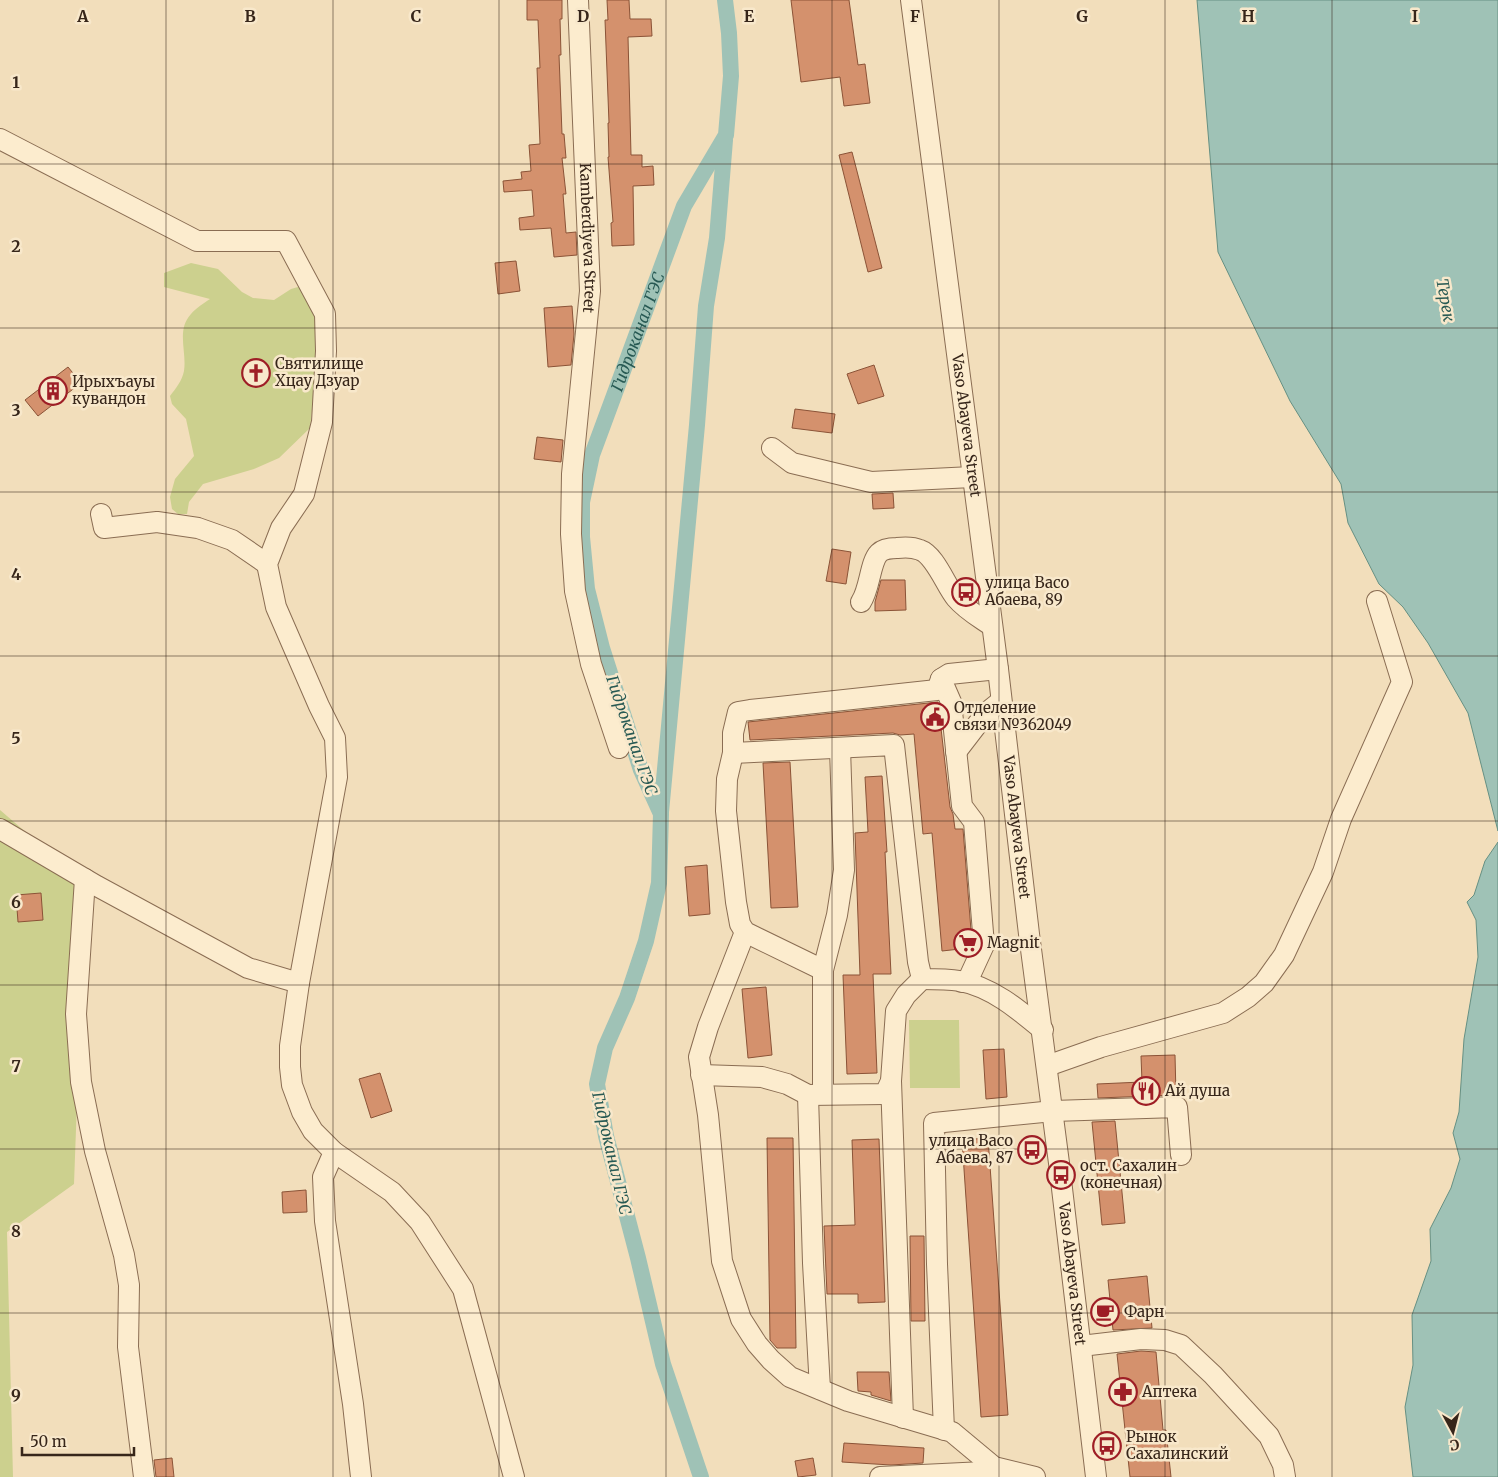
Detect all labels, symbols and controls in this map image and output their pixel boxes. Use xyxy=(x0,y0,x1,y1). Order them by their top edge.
text: A xyxy=(76,6,89,26)
text: B xyxy=(244,6,256,26)
text: C xyxy=(411,6,421,26)
text: D xyxy=(577,6,589,26)
text: E xyxy=(744,6,755,26)
text: F xyxy=(910,6,920,26)
text: G xyxy=(1076,6,1088,26)
text: H xyxy=(1241,6,1255,26)
text: I xyxy=(1412,6,1418,26)
text: 1 xyxy=(12,72,20,92)
street label: Kamberdiyeva Street xyxy=(576,162,600,314)
text: 2 xyxy=(11,236,21,256)
water label: Гидроканал ГЭС xyxy=(606,269,669,394)
water label: Терек xyxy=(1432,277,1460,323)
street label: Vaso Abayeva Street xyxy=(948,352,986,498)
place label: Святилище Хцау Дзуар xyxy=(275,354,364,390)
church icon: Святилище Хцау Дзуар xyxy=(241,358,271,388)
place label: Ирыхъауы кувандон xyxy=(72,372,155,408)
building icon: Ирыхъауы кувандон xyxy=(38,376,68,406)
text: 3 xyxy=(11,400,21,420)
text: 4 xyxy=(11,564,21,584)
place label: улица Васо Абаева, 89 xyxy=(984,573,1069,609)
bus stop icon: улица Васо Абаева, 89 xyxy=(951,577,981,607)
water label: Гидроканал ГЭС xyxy=(602,672,662,798)
place label: Отделение связи №362049 xyxy=(954,698,1072,734)
public building icon: Отделение связи №362049 xyxy=(920,702,950,732)
text: 5 xyxy=(11,728,21,748)
street label: Vaso Abayeva Street xyxy=(999,754,1035,900)
text: 6 xyxy=(11,892,21,912)
supermarket icon: Magnit xyxy=(953,928,983,958)
place label: Magnit xyxy=(987,933,1040,952)
text: 7 xyxy=(11,1056,21,1076)
restaurant icon: Ай душа xyxy=(1131,1076,1161,1106)
place label: Ай душа xyxy=(1164,1081,1230,1100)
water label: Гидроканал ГЭС xyxy=(588,1090,636,1217)
place label: улица Васо Абаева, 87 xyxy=(929,1131,1013,1167)
bus stop icon: улица Васо Абаева, 87 xyxy=(1017,1135,1047,1165)
place label: ост. Сахалин (конечная) xyxy=(1080,1156,1177,1192)
bus stop icon: ост. Сахалин (конечная) xyxy=(1046,1160,1076,1190)
street label: Vaso Abayeva Street xyxy=(1055,1200,1090,1347)
text: 8 xyxy=(11,1221,21,1241)
cafe icon: Фарн xyxy=(1090,1297,1120,1327)
place label: Фарн xyxy=(1124,1302,1164,1321)
pharmacy icon: Аптека xyxy=(1108,1377,1138,1407)
place label: Аптека xyxy=(1141,1382,1197,1401)
text: 9 xyxy=(11,1385,21,1405)
north arrow xyxy=(1428,1407,1478,1457)
scale bar xyxy=(22,1424,135,1456)
place label: Рынок Сахалинский xyxy=(1126,1427,1229,1463)
bus stop icon: Рынок Сахалинский xyxy=(1092,1431,1122,1461)
text: 50 m xyxy=(30,1432,67,1451)
text: С xyxy=(1449,1435,1460,1454)

